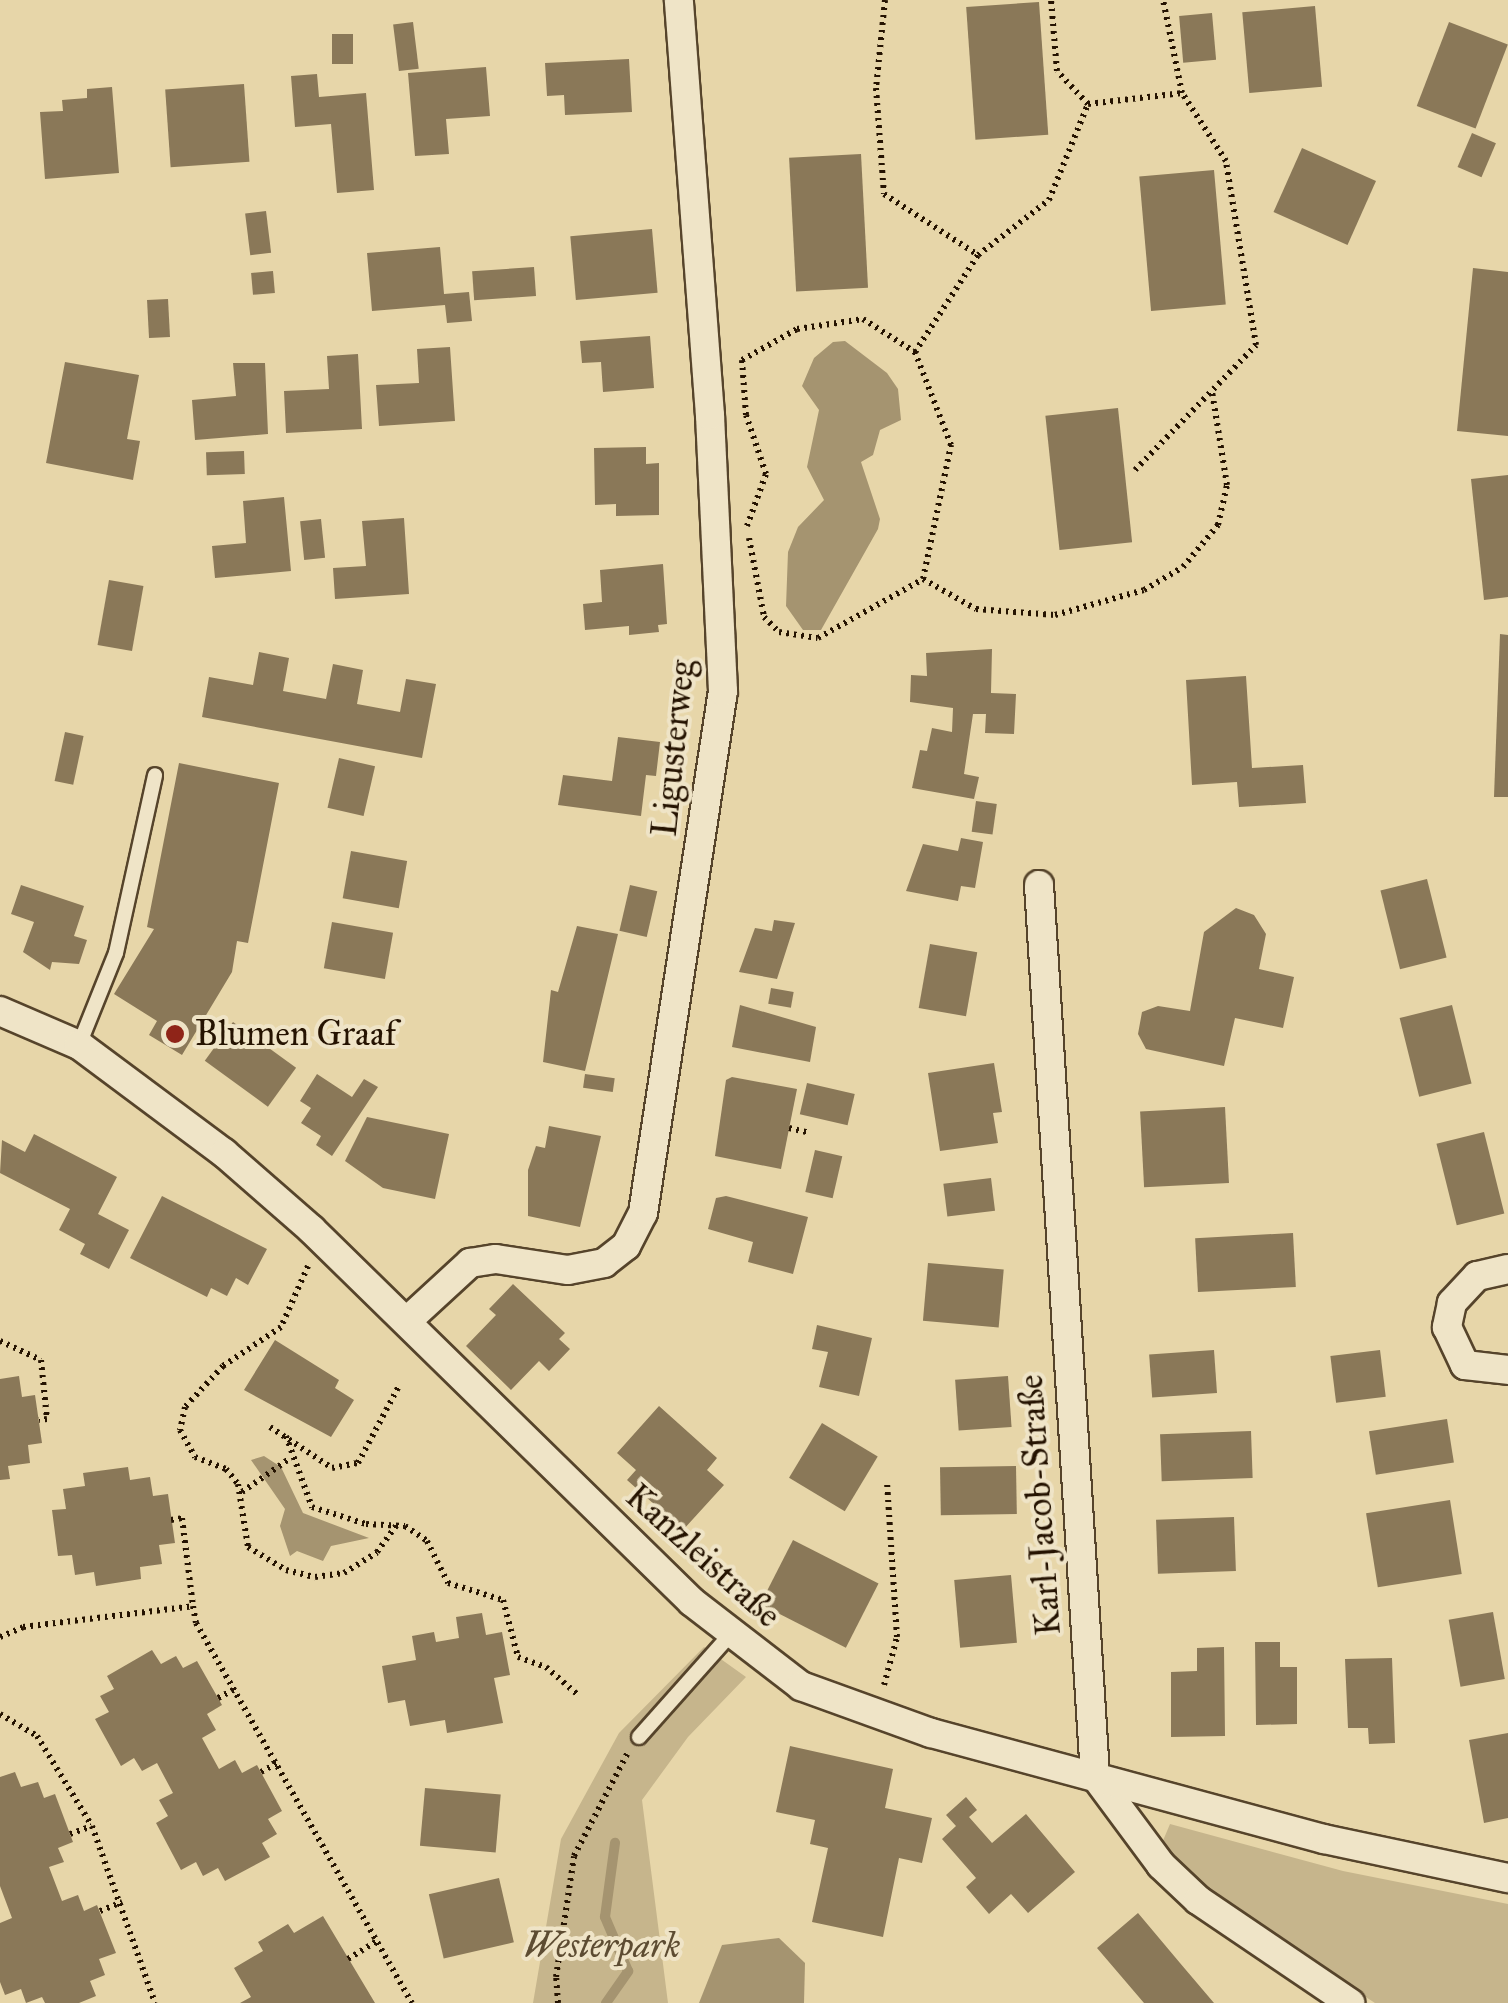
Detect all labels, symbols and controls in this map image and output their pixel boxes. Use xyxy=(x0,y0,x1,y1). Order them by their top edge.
street label: Ligusterweg xyxy=(644,658,704,838)
place label: Blumen Graaf xyxy=(195,1013,396,1055)
marker: Blumen Graaf xyxy=(164,1023,186,1045)
street label: Karl-Jacob-Straße xyxy=(1010,1373,1070,1637)
street label: Kanzleistraße xyxy=(617,1475,789,1637)
park label: Westerpark xyxy=(524,1925,680,1967)

